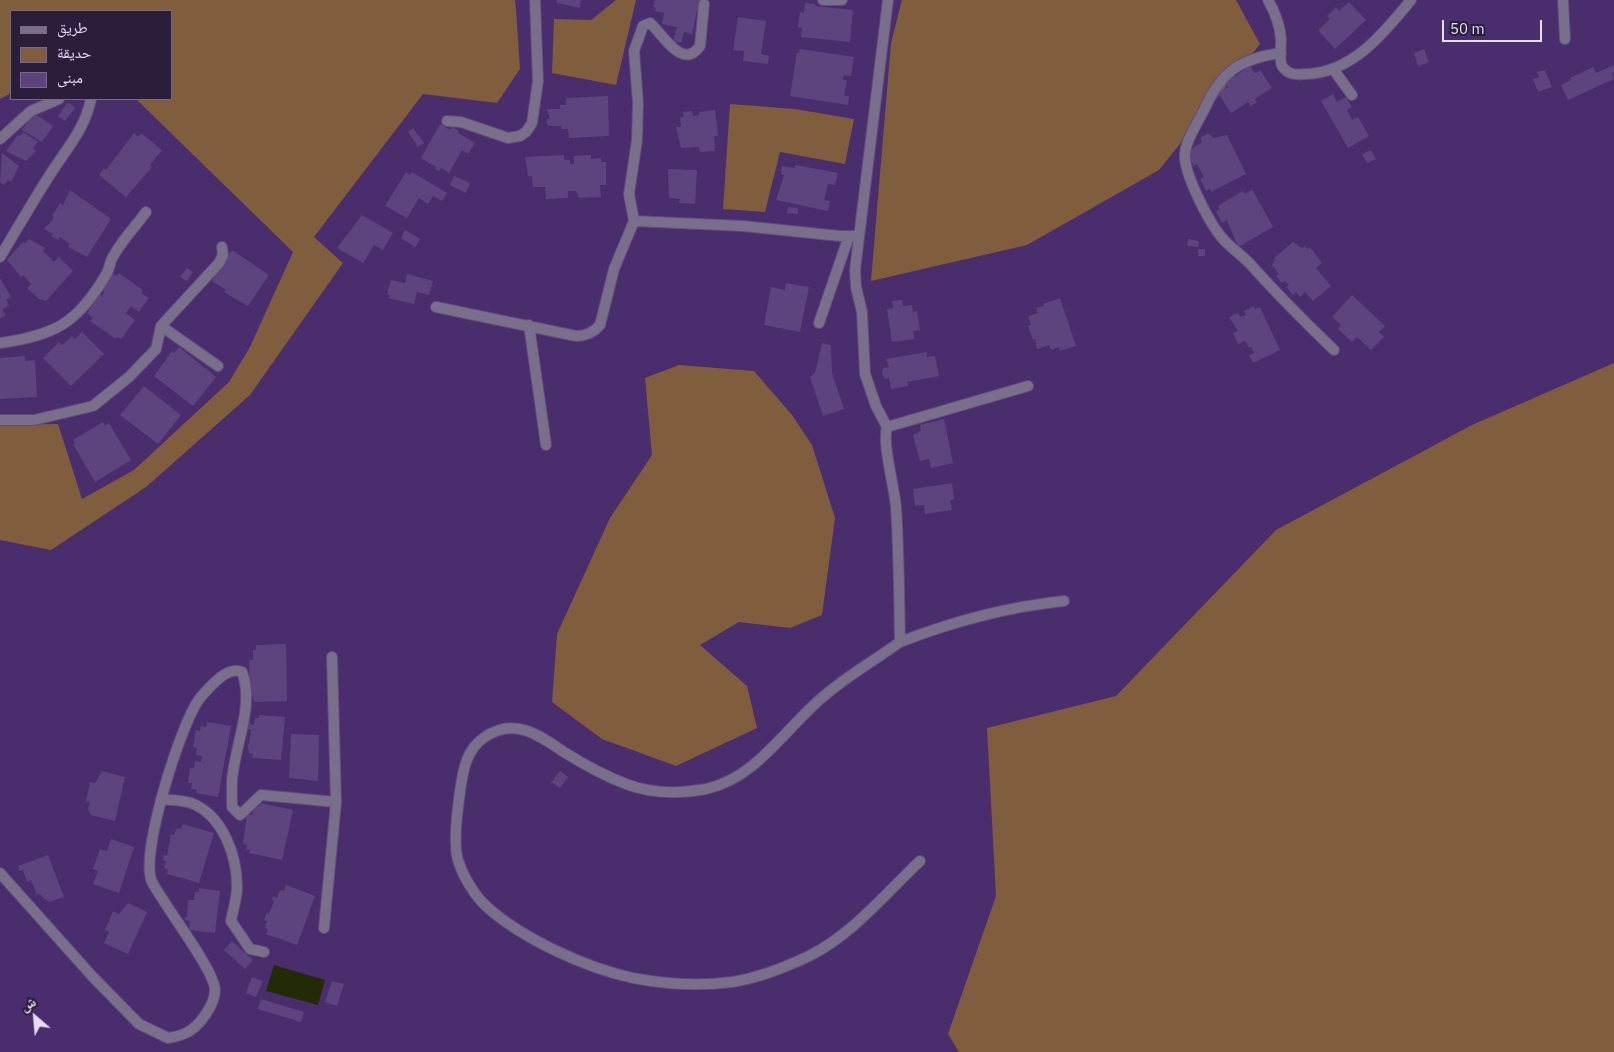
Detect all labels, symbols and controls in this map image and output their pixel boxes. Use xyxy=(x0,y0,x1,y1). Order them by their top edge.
legend xyxy=(10,10,172,100)
scale bar xyxy=(1444,10,1544,42)
text: طريق xyxy=(57,18,88,37)
text: 50 m xyxy=(1450,19,1485,38)
text: حديقة xyxy=(57,43,91,62)
text: مبنى xyxy=(57,68,83,87)
north arrow xyxy=(10,992,60,1042)
text: ش xyxy=(17,992,39,1015)

